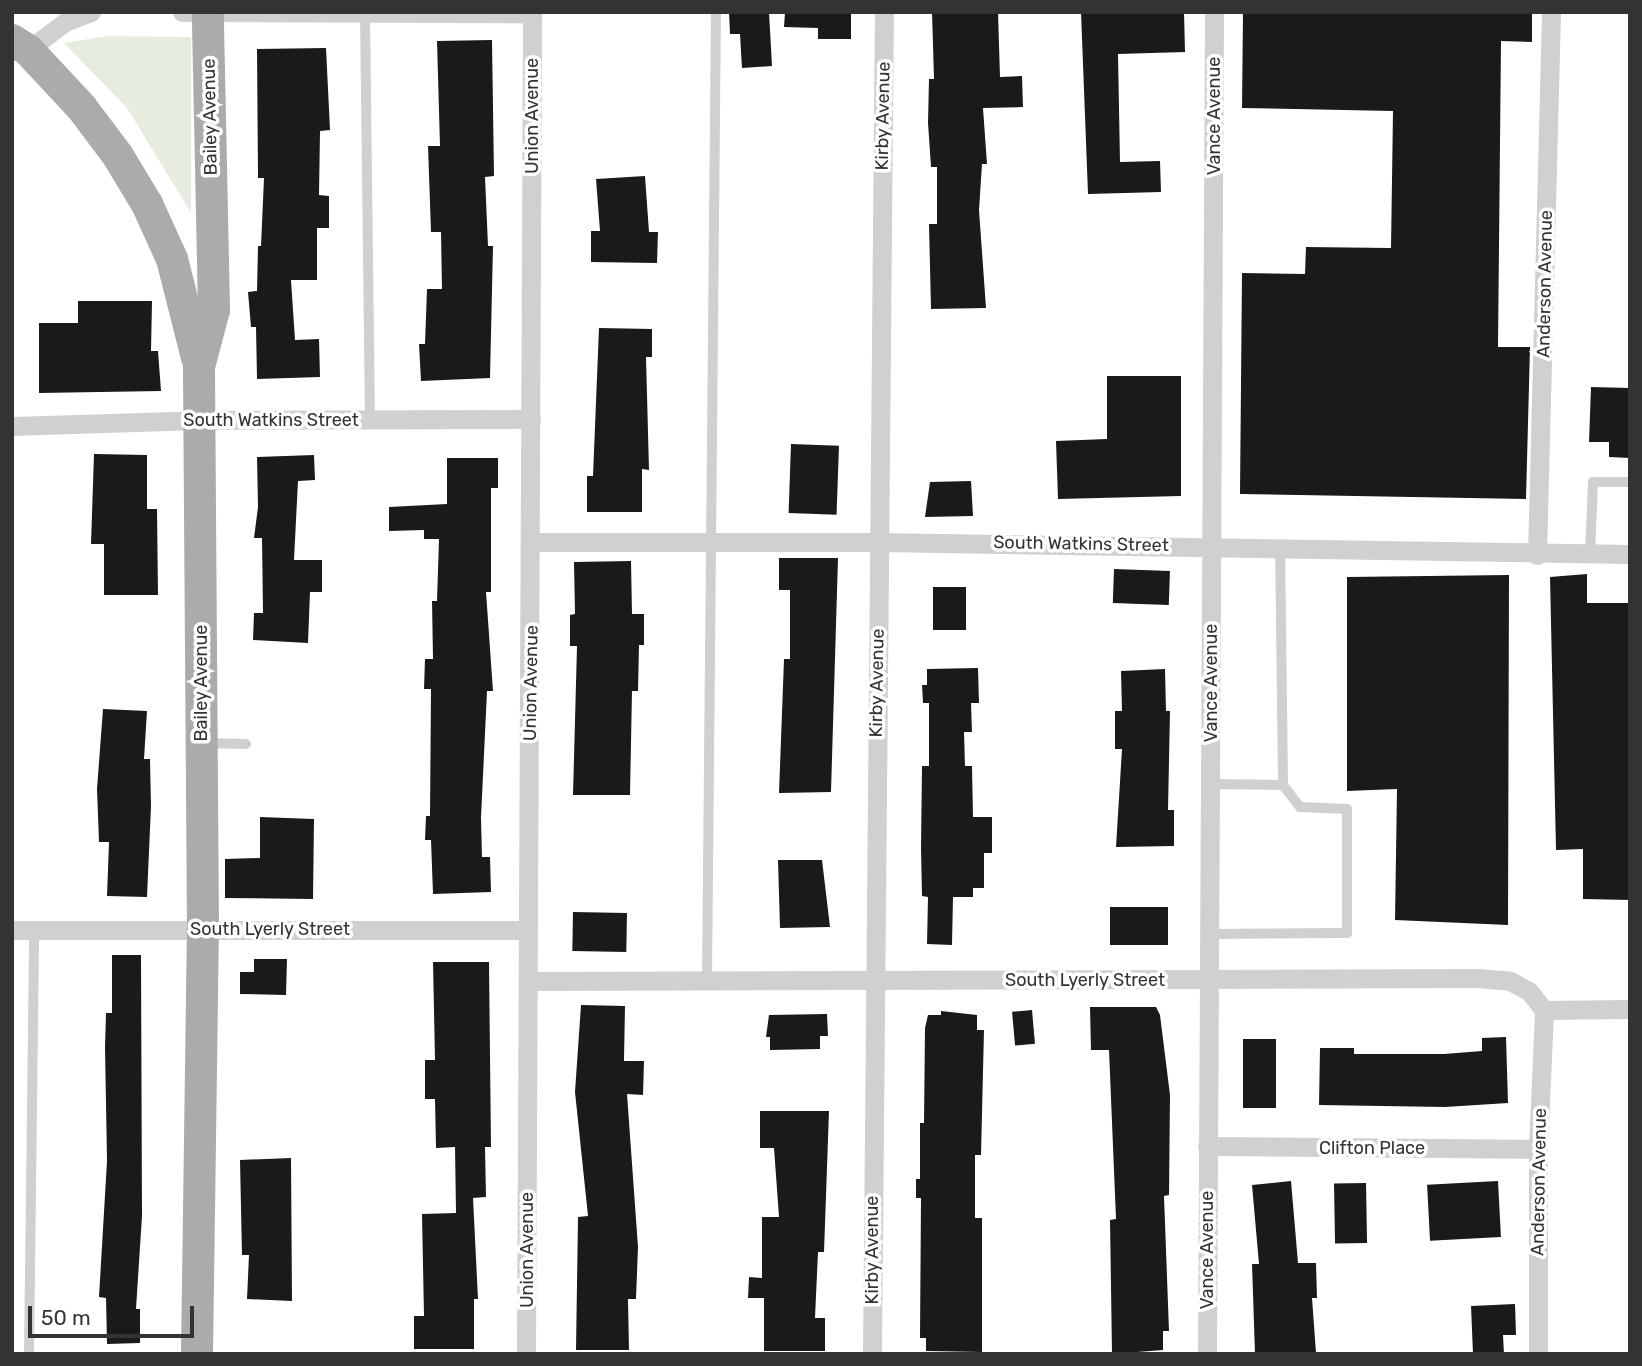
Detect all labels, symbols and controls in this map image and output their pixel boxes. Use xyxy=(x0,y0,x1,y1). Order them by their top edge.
street label: Vance Avenue xyxy=(1203,56,1225,176)
street label: Bailey Avenue xyxy=(198,58,222,176)
street label: Union Avenue xyxy=(521,58,543,174)
street label: Kirby Avenue xyxy=(871,61,895,171)
street label: Anderson Avenue xyxy=(1533,210,1557,358)
street label: South Watkins Street xyxy=(183,409,359,431)
street label: South Watkins Street xyxy=(993,532,1169,556)
street label: Vance Avenue xyxy=(1200,623,1222,743)
street label: Bailey Avenue xyxy=(190,624,212,742)
street label: Union Avenue xyxy=(519,625,543,741)
street label: Kirby Avenue xyxy=(865,628,889,738)
street label: South Lyerly Street xyxy=(190,918,350,940)
street label: South Lyerly Street xyxy=(1005,969,1165,991)
street label: Anderson Avenue xyxy=(1527,1108,1551,1256)
street label: Clifton Place xyxy=(1319,1137,1425,1159)
street label: Vance Avenue xyxy=(1196,1190,1218,1310)
street label: Union Avenue xyxy=(516,1192,538,1308)
street label: Kirby Avenue xyxy=(861,1195,883,1305)
scale bar xyxy=(32,1292,198,1336)
text: 50 m xyxy=(41,1305,91,1330)

